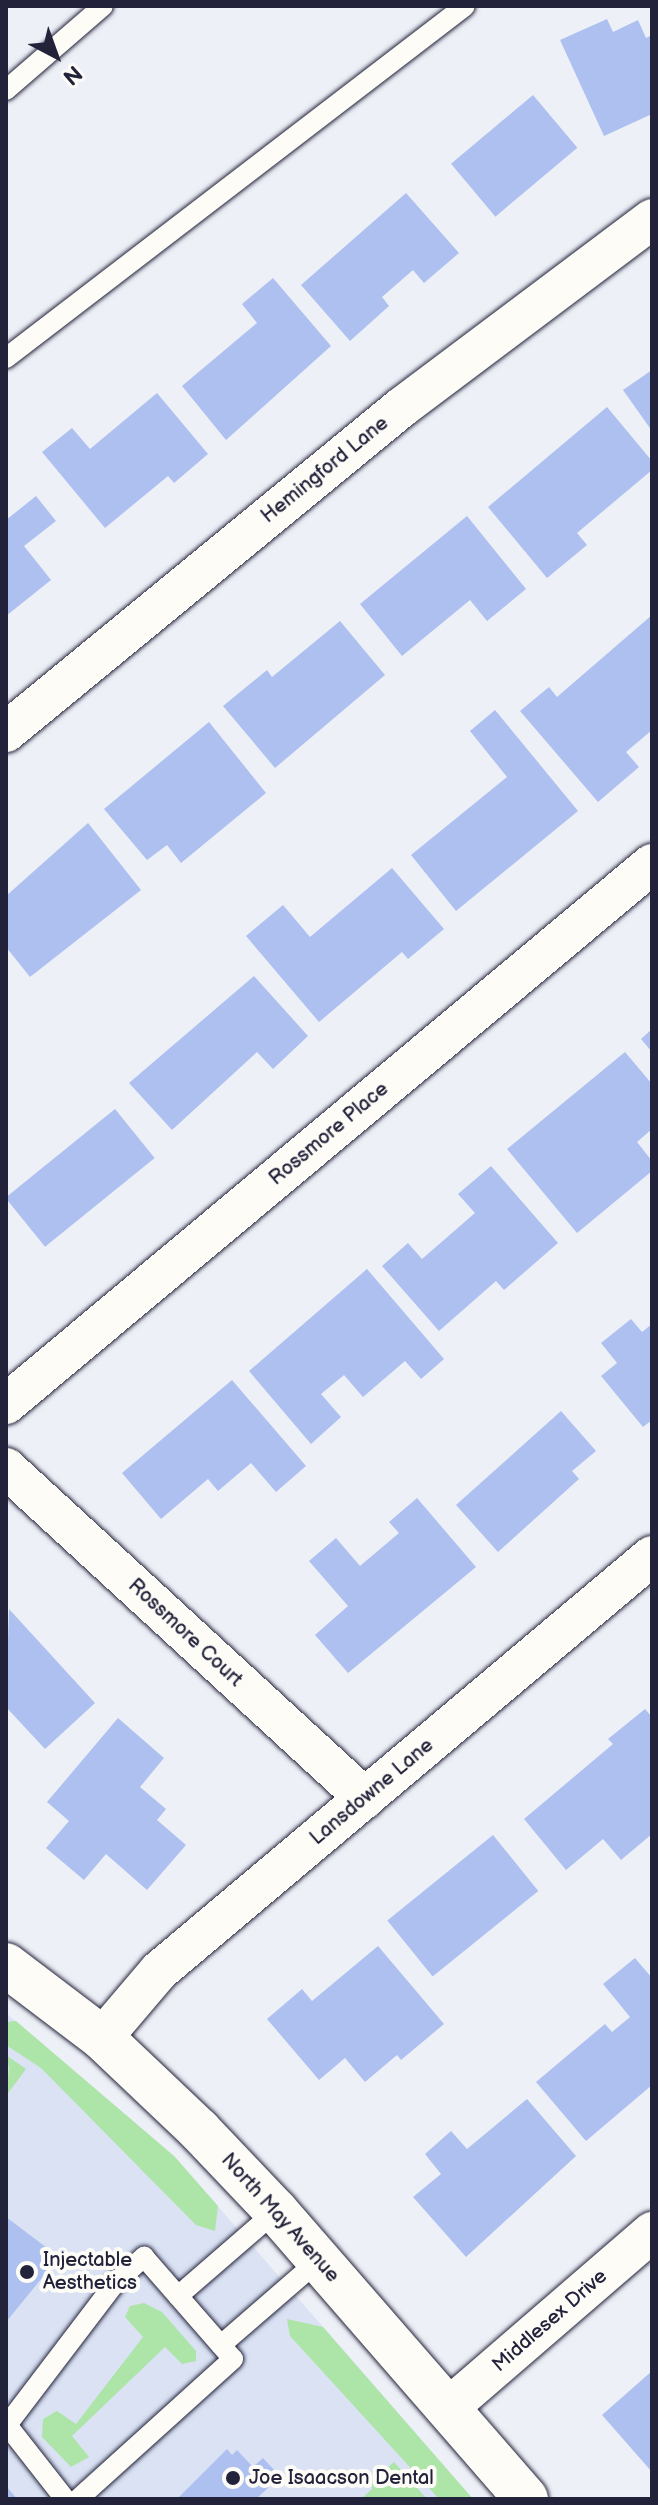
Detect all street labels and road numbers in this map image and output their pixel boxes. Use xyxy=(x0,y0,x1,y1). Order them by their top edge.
street label: Hemingford Lane xyxy=(257,411,393,529)
street label: Rossmore Place xyxy=(265,1077,393,1191)
street label: Rossmore Court xyxy=(123,1574,247,1692)
street label: Lansdowne Lane xyxy=(306,1733,438,1851)
street label: North May Avenue xyxy=(215,2148,345,2288)
street label: Middlesex Drive xyxy=(488,2265,612,2377)

